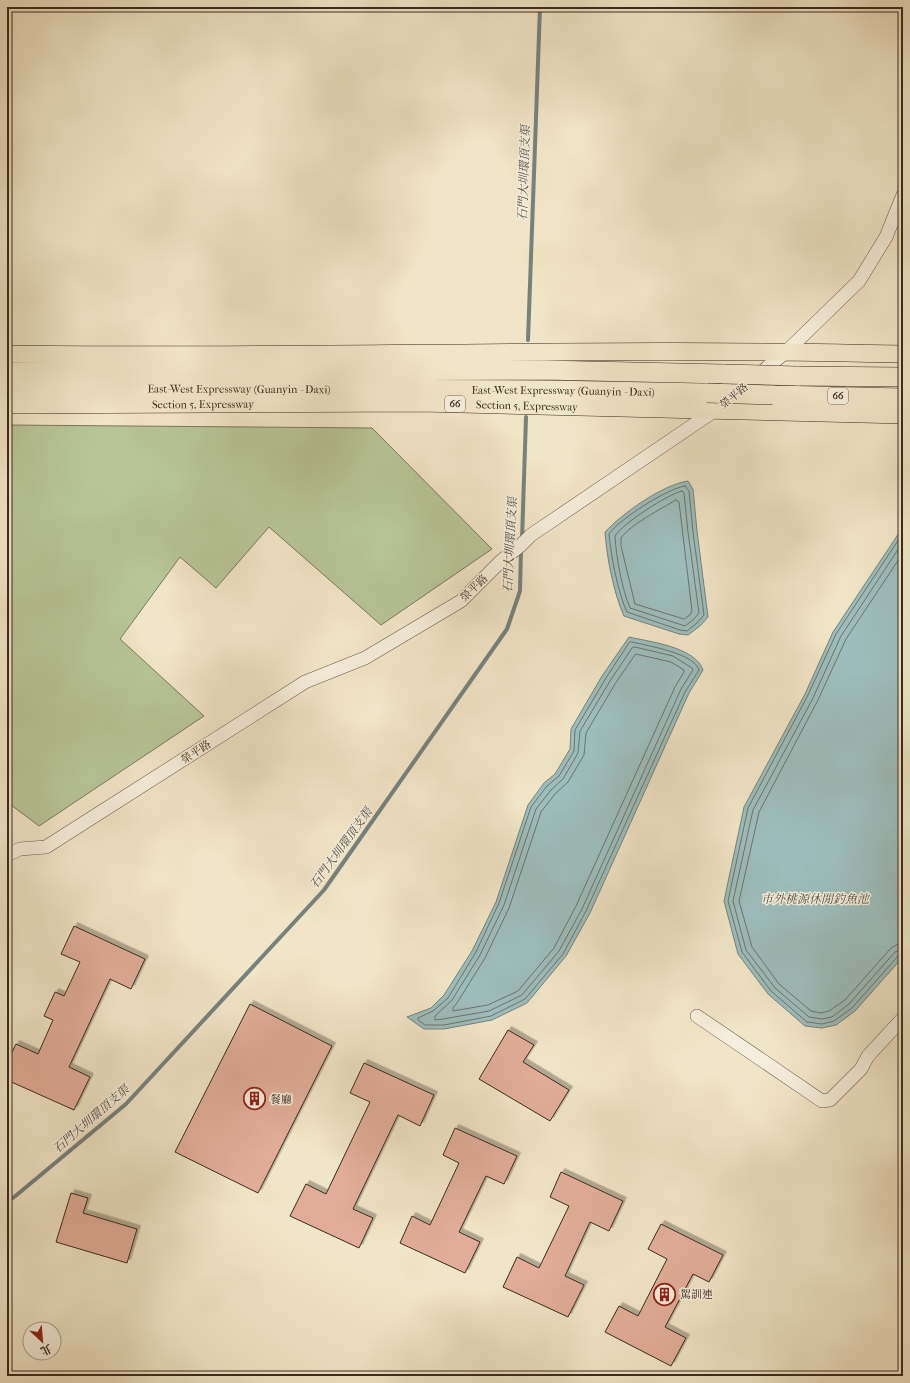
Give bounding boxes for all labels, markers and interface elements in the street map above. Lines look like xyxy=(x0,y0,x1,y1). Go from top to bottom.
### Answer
water label: 石門大圳環頂支渠 xyxy=(515,123,533,221)
street label: 榮平路 xyxy=(717,380,751,412)
street label: East-West Expressway (Guanyin - Daxi) xyxy=(147,382,331,396)
street label: East-West Expressway (Guanyin - Daxi) xyxy=(471,383,655,398)
road number: 66 xyxy=(828,388,848,404)
road number: 66 xyxy=(445,396,465,412)
street label: Section 5, Expressway xyxy=(152,397,255,411)
street label: Section 5, Expressway xyxy=(476,398,579,413)
water label: 石門大圳環頂支渠 xyxy=(500,495,520,593)
street label: 榮平路 xyxy=(458,572,490,604)
street label: 榮平路 xyxy=(179,738,213,766)
water label: 石門大圳環頂支渠 xyxy=(307,803,376,891)
water label: 市外桃源休閒釣魚池 xyxy=(761,892,871,906)
water label: 石門大圳環頂支渠 xyxy=(50,1081,133,1156)
building icon: 餐廳 xyxy=(241,1086,267,1112)
place label: 餐廳 xyxy=(270,1093,292,1106)
building icon: 駕訓連 xyxy=(652,1281,678,1307)
place label: 駕訓連 xyxy=(680,1288,713,1301)
north arrow xyxy=(22,1321,62,1361)
text: 北 xyxy=(38,1341,54,1358)

